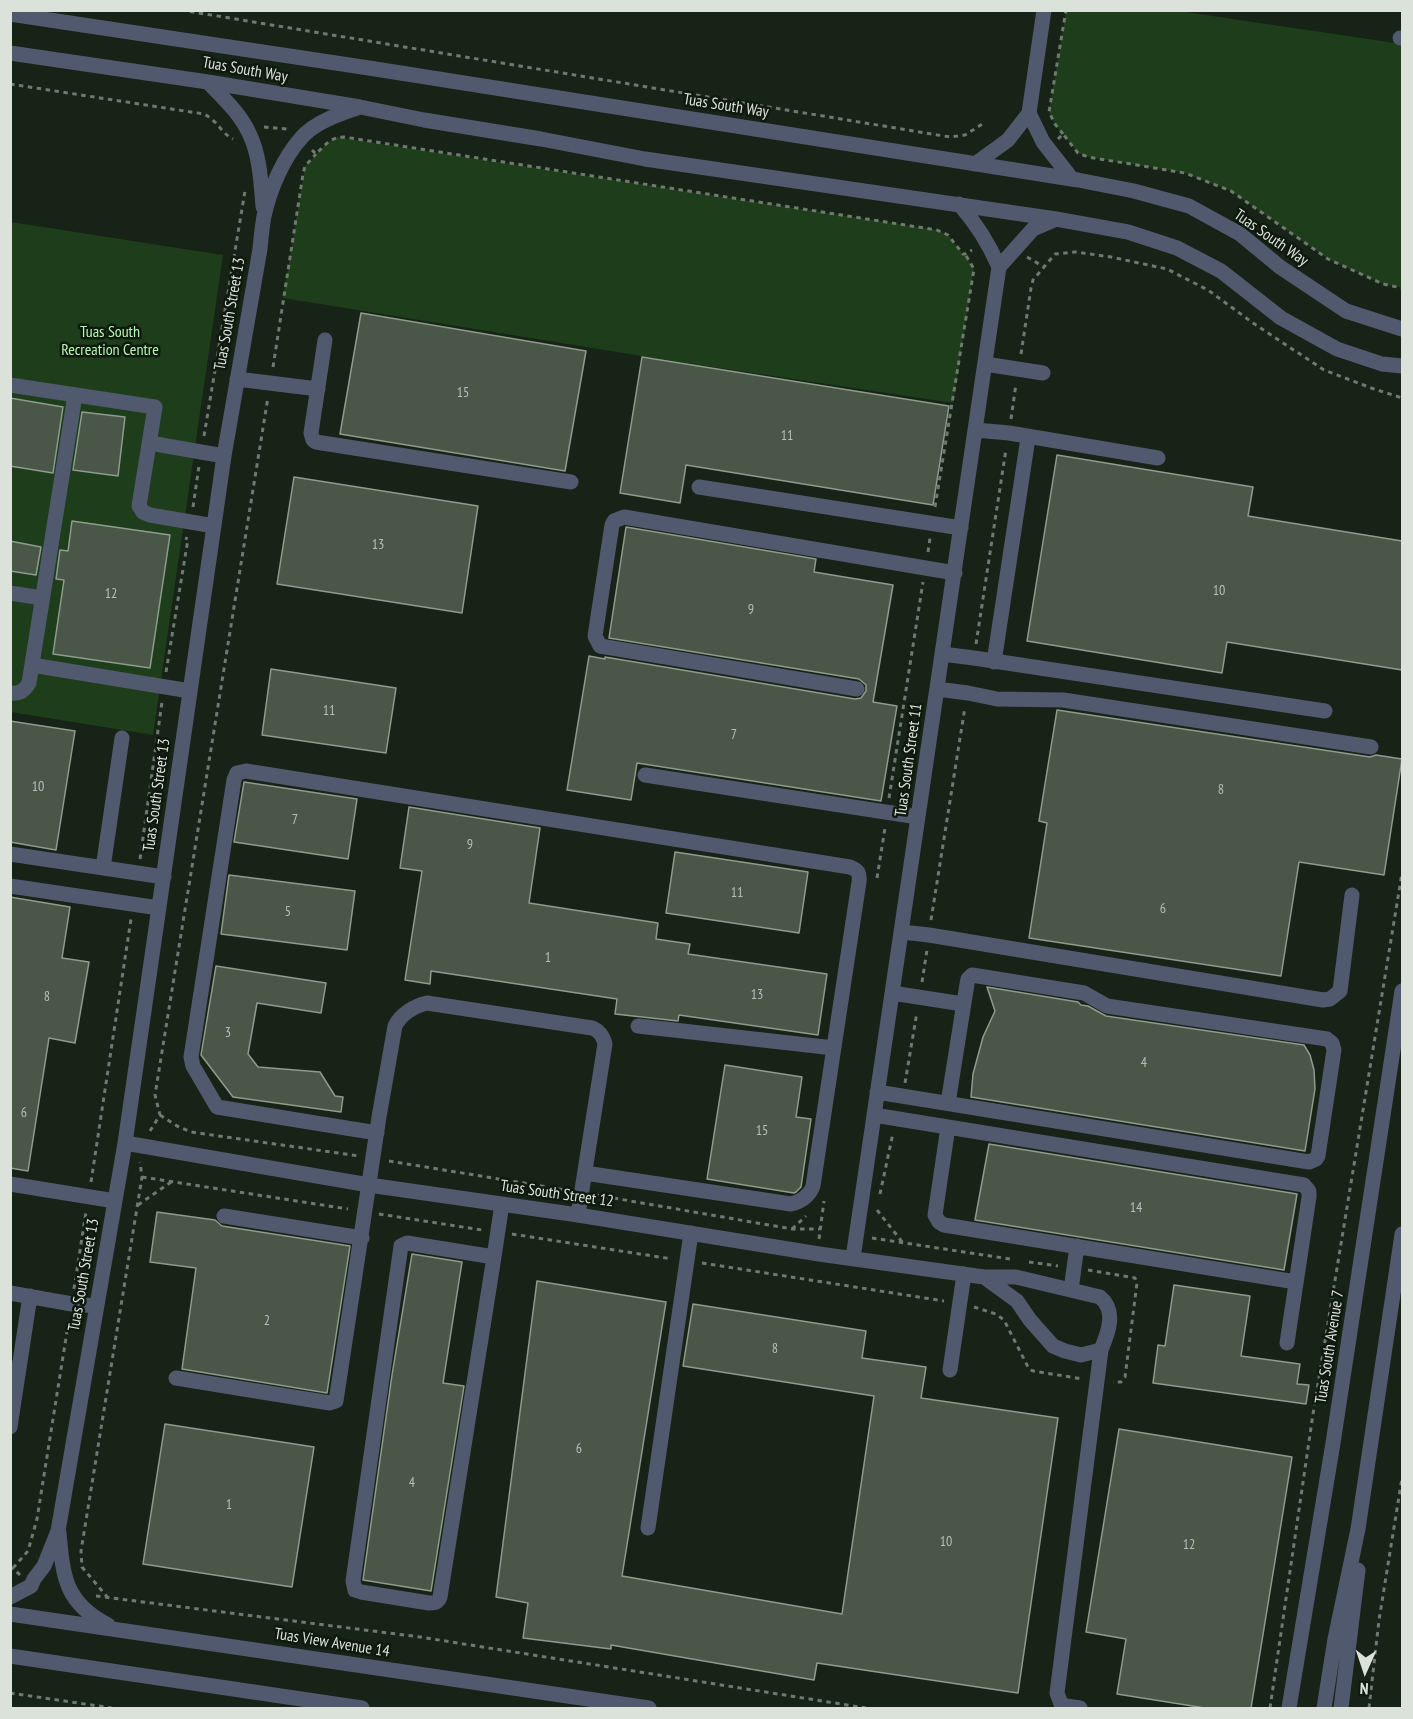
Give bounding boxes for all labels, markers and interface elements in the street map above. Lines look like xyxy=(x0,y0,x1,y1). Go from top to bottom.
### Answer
street label: Tuas South Way xyxy=(201,53,289,87)
street label: Tuas South Way xyxy=(682,90,770,122)
street label: Tuas South Way xyxy=(1230,205,1312,271)
street label: Tuas South Street 13 xyxy=(211,256,249,372)
park label: Tuas South Recreation Centre xyxy=(61,322,159,360)
house number: 15 xyxy=(457,385,469,401)
house number: 11 xyxy=(781,428,793,444)
house number: 13 xyxy=(372,537,384,553)
house number: 10 xyxy=(1213,583,1225,599)
house number: 12 xyxy=(105,586,117,602)
house number: 9 xyxy=(748,602,754,618)
street label: Tuas South Street 11 xyxy=(892,702,926,818)
house number: 11 xyxy=(323,703,335,719)
house number: 7 xyxy=(731,727,737,743)
street label: Tuas South Street 13 xyxy=(140,737,174,853)
house number: 10 xyxy=(32,779,44,795)
house number: 8 xyxy=(1218,782,1224,798)
house number: 7 xyxy=(292,812,298,828)
house number: 9 xyxy=(467,837,473,853)
house number: 11 xyxy=(731,885,743,901)
house number: 6 xyxy=(1160,901,1166,917)
house number: 5 xyxy=(285,904,291,920)
house number: 1 xyxy=(545,950,551,966)
house number: 13 xyxy=(751,987,763,1003)
house number: 8 xyxy=(44,989,50,1005)
house number: 3 xyxy=(225,1025,231,1041)
house number: 4 xyxy=(1141,1055,1147,1071)
house number: 6 xyxy=(21,1105,27,1121)
house number: 15 xyxy=(756,1123,768,1139)
street label: Tuas South Street 12 xyxy=(499,1177,615,1211)
house number: 14 xyxy=(1130,1200,1142,1216)
street label: Tuas South Street 13 xyxy=(65,1217,103,1333)
street label: Tuas South Avenue 7 xyxy=(1312,1289,1348,1405)
house number: 2 xyxy=(264,1313,270,1329)
house number: 8 xyxy=(772,1341,778,1357)
house number: 6 xyxy=(576,1441,582,1457)
house number: 4 xyxy=(409,1475,415,1491)
house number: 1 xyxy=(226,1497,232,1513)
house number: 10 xyxy=(940,1534,952,1550)
house number: 12 xyxy=(1183,1537,1195,1553)
street label: Tuas View Avenue 14 xyxy=(273,1624,391,1662)
north arrow xyxy=(1335,1641,1395,1701)
text: N xyxy=(1359,1679,1369,1699)

